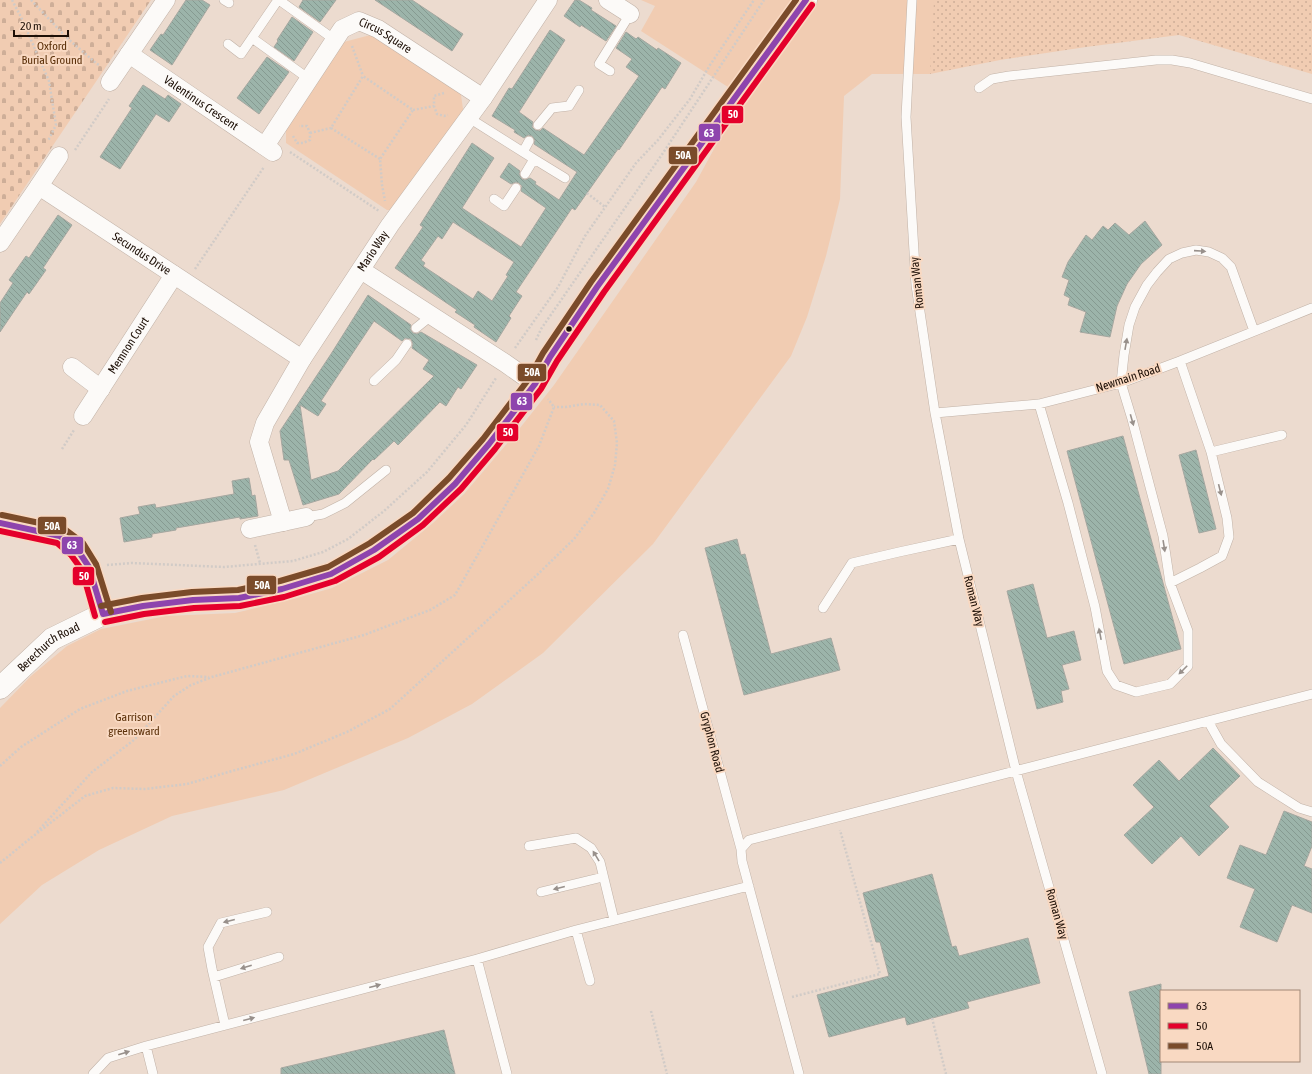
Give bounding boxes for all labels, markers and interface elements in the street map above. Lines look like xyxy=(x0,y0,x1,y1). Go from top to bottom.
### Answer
scale bar xyxy=(14,12,68,38)
street label: Circus Square xyxy=(357,15,414,56)
text: 20 m xyxy=(20,19,42,33)
park label: Oxford Burial Ground xyxy=(21,39,83,67)
street label: Valentinus Crescent xyxy=(161,73,241,134)
line badge: 50 xyxy=(721,105,744,124)
text: 50 xyxy=(728,108,738,120)
line badge: 63 xyxy=(698,123,721,142)
text: 63 xyxy=(704,127,714,139)
line badge: 50A xyxy=(668,146,698,165)
text: 50A xyxy=(675,149,691,161)
street label: Mario Way xyxy=(354,228,391,274)
street label: Secundus Drive xyxy=(110,229,174,278)
one-way arrow xyxy=(1194,247,1206,254)
street label: Roman Way xyxy=(907,256,927,310)
street label: Memnon Court xyxy=(105,314,152,376)
unlabelled marker xyxy=(564,324,574,334)
one-way arrow xyxy=(1123,338,1129,350)
street label: Newmain Road xyxy=(1094,361,1162,395)
line badge: 50A xyxy=(517,363,547,382)
text: 50A xyxy=(524,366,540,378)
line badge: 63 xyxy=(510,392,533,411)
text: 63 xyxy=(517,395,527,407)
one-way arrow xyxy=(1129,414,1135,426)
line badge: 50 xyxy=(496,423,519,442)
text: 50 xyxy=(503,426,513,438)
one-way arrow xyxy=(1217,484,1223,496)
line badge: 50A xyxy=(37,516,67,535)
text: 50A xyxy=(44,520,60,532)
line badge: 63 xyxy=(61,536,84,555)
text: 63 xyxy=(67,539,77,551)
one-way arrow xyxy=(1162,540,1168,552)
line badge: 50 xyxy=(72,566,95,586)
text: 50 xyxy=(79,570,89,582)
street label: Roman Way xyxy=(961,574,987,628)
line badge: 50A xyxy=(246,575,277,595)
text: 50A xyxy=(254,579,270,591)
street label: Berechurch Road xyxy=(15,620,82,675)
one-way arrow xyxy=(1097,627,1103,640)
one-way arrow xyxy=(1178,665,1188,675)
park label: Garrison greensward xyxy=(108,710,160,738)
street label: Gryphon Road xyxy=(697,710,727,774)
one-way arrow xyxy=(592,851,600,861)
one-way arrow xyxy=(552,885,564,891)
street label: Roman Way xyxy=(1043,887,1071,941)
one-way arrow xyxy=(223,918,235,924)
one-way arrow xyxy=(240,964,252,970)
one-way arrow xyxy=(369,982,381,988)
legend xyxy=(1160,990,1300,1062)
text: 63 xyxy=(1196,999,1207,1013)
one-way arrow xyxy=(243,1015,256,1021)
text: 50 xyxy=(1196,1019,1208,1033)
text: 50A xyxy=(1196,1039,1213,1053)
one-way arrow xyxy=(118,1050,130,1056)

